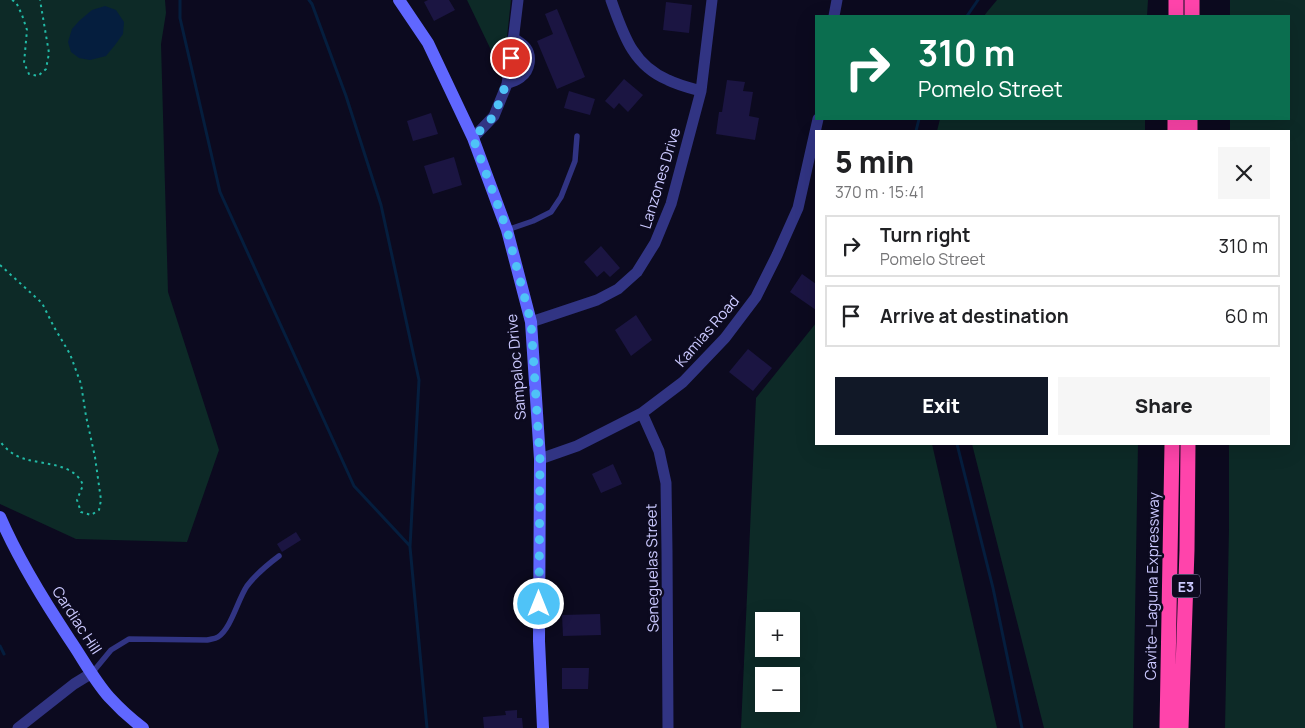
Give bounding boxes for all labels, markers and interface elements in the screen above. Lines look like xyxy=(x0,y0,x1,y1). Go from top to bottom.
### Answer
text: 310 m xyxy=(918,29,1015,77)
icon: right xyxy=(835,35,900,100)
pin xyxy=(490,37,532,79)
icon: arrive xyxy=(497,44,525,72)
text: Pomelo Street xyxy=(918,74,1063,104)
street label: Lanzones Drive xyxy=(635,125,685,231)
text: 5 min xyxy=(835,141,914,182)
button: close xyxy=(1218,147,1270,199)
text: 370 m · 15:41 xyxy=(835,181,924,203)
text: Turn right xyxy=(880,222,970,248)
icon: right xyxy=(837,232,865,260)
text: 310 m xyxy=(1219,233,1268,259)
text: Pomelo Street xyxy=(880,248,985,270)
street label: Kamias Road xyxy=(670,291,744,371)
icon: arrive xyxy=(837,302,865,330)
text: Arrive at destination xyxy=(880,303,1069,329)
text: 60 m xyxy=(1225,303,1268,329)
street label: Sampaloc Drive xyxy=(501,313,531,421)
button: Exit xyxy=(835,377,1048,435)
button: Share xyxy=(1058,377,1270,435)
street label: Cavite–Laguna Expressway xyxy=(1140,492,1164,680)
street label: Seneguelas Street xyxy=(640,503,664,633)
road number: E3 xyxy=(1172,574,1200,598)
position arrow xyxy=(512,577,564,629)
street label: Cardiac Hill xyxy=(47,582,107,658)
map controls xyxy=(755,612,800,712)
button: + xyxy=(755,612,800,657)
button: − xyxy=(755,667,800,712)

